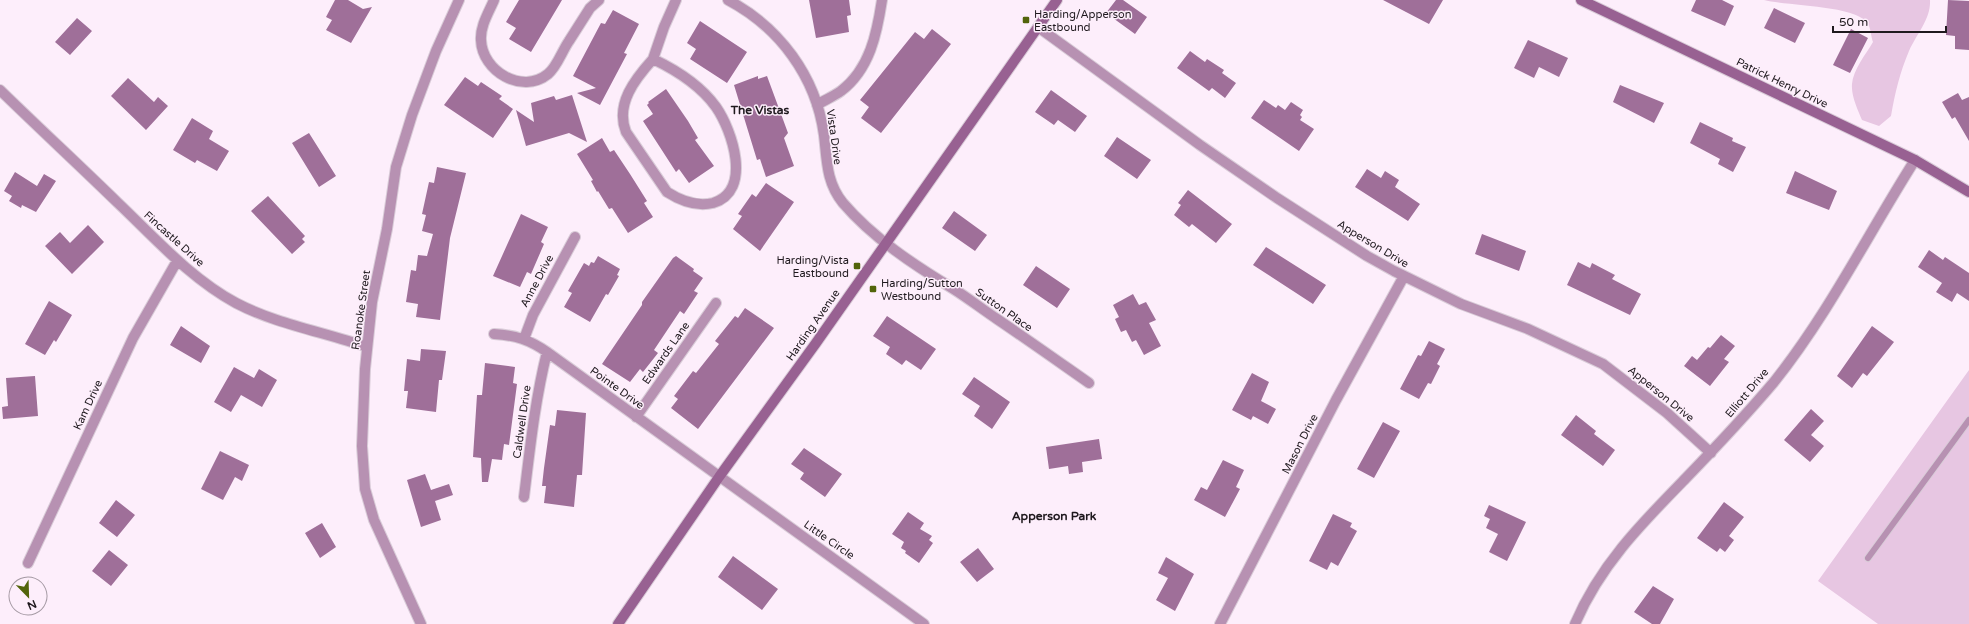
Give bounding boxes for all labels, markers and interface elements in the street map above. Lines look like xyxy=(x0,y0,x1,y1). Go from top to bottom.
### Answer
place label: Harding/Apperson Eastbound xyxy=(1034,8,1132,34)
scale bar xyxy=(1833,8,1946,34)
marker: Harding/Apperson Eastbound xyxy=(1021,15,1031,25)
text: 50 m xyxy=(1839,15,1868,29)
street label: Patrick Henry Drive xyxy=(1734,55,1830,111)
district label: The Vistas xyxy=(730,103,789,117)
street label: Vista Drive xyxy=(824,108,844,166)
street label: Fincastle Drive xyxy=(141,209,207,269)
street label: Apperson Drive xyxy=(1335,218,1411,270)
street label: Anne Drive xyxy=(518,252,556,310)
place label: Harding/Vista Eastbound xyxy=(776,254,849,280)
marker: Harding/Vista Eastbound xyxy=(852,261,862,271)
street label: Roanoke Street xyxy=(349,269,373,351)
place label: Harding/Sutton Westbound xyxy=(881,277,963,303)
marker: Harding/Sutton Westbound xyxy=(868,284,878,294)
street label: Sutton Place xyxy=(973,286,1035,334)
street label: Harding Avenue xyxy=(784,287,842,363)
street label: Edwards Lane xyxy=(640,319,692,387)
street label: Apperson Drive xyxy=(1625,363,1697,425)
street label: Pointe Drive xyxy=(587,364,647,412)
street label: Elliott Drive xyxy=(1723,366,1771,420)
street label: Kam Drive xyxy=(71,378,105,432)
street label: Caldwell Drive xyxy=(510,385,534,459)
street label: Mason Drive xyxy=(1279,412,1321,476)
district label: Apperson Park xyxy=(1012,509,1097,524)
street label: Little Circle xyxy=(801,518,857,562)
north arrow xyxy=(8,576,48,616)
text: N xyxy=(25,597,38,612)

